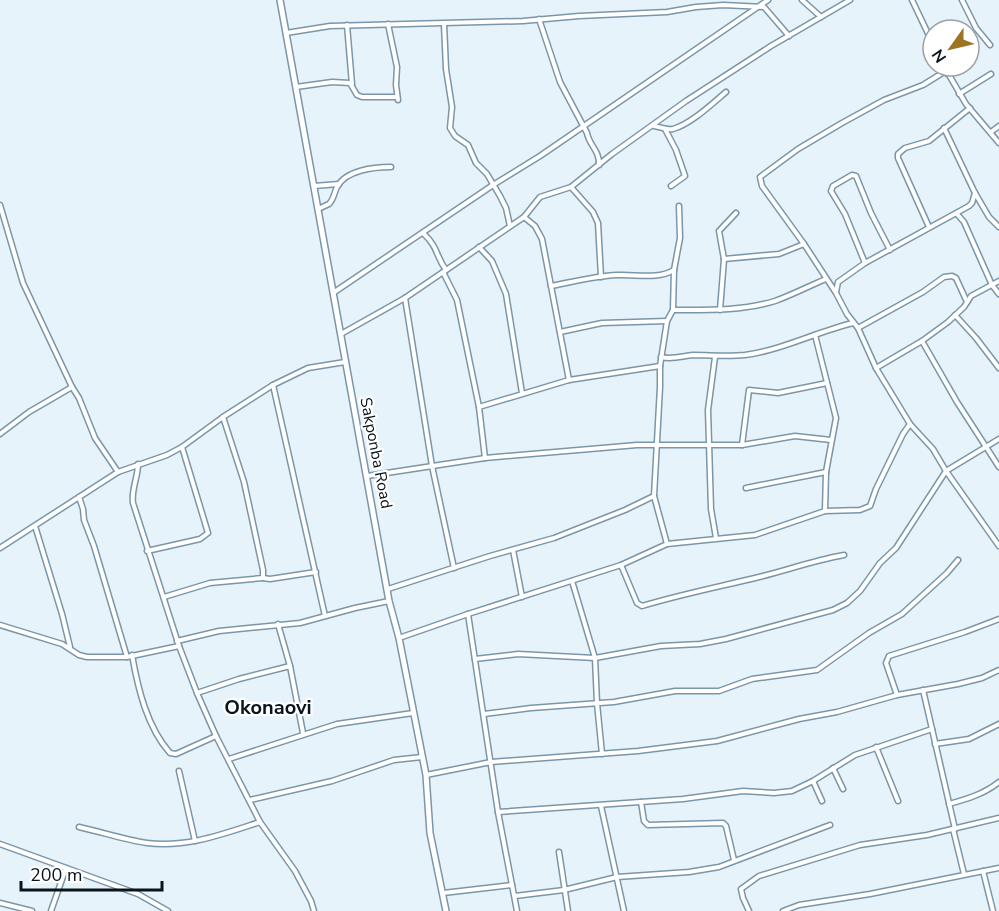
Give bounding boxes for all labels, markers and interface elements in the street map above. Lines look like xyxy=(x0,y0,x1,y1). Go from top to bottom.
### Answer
north arrow xyxy=(921,18,981,78)
text: N xyxy=(927,45,952,67)
street label: Sakponba Road xyxy=(354,396,398,510)
district label: Okonaovi xyxy=(224,694,312,721)
scale bar xyxy=(21,854,162,892)
text: 200 m xyxy=(30,863,82,887)

